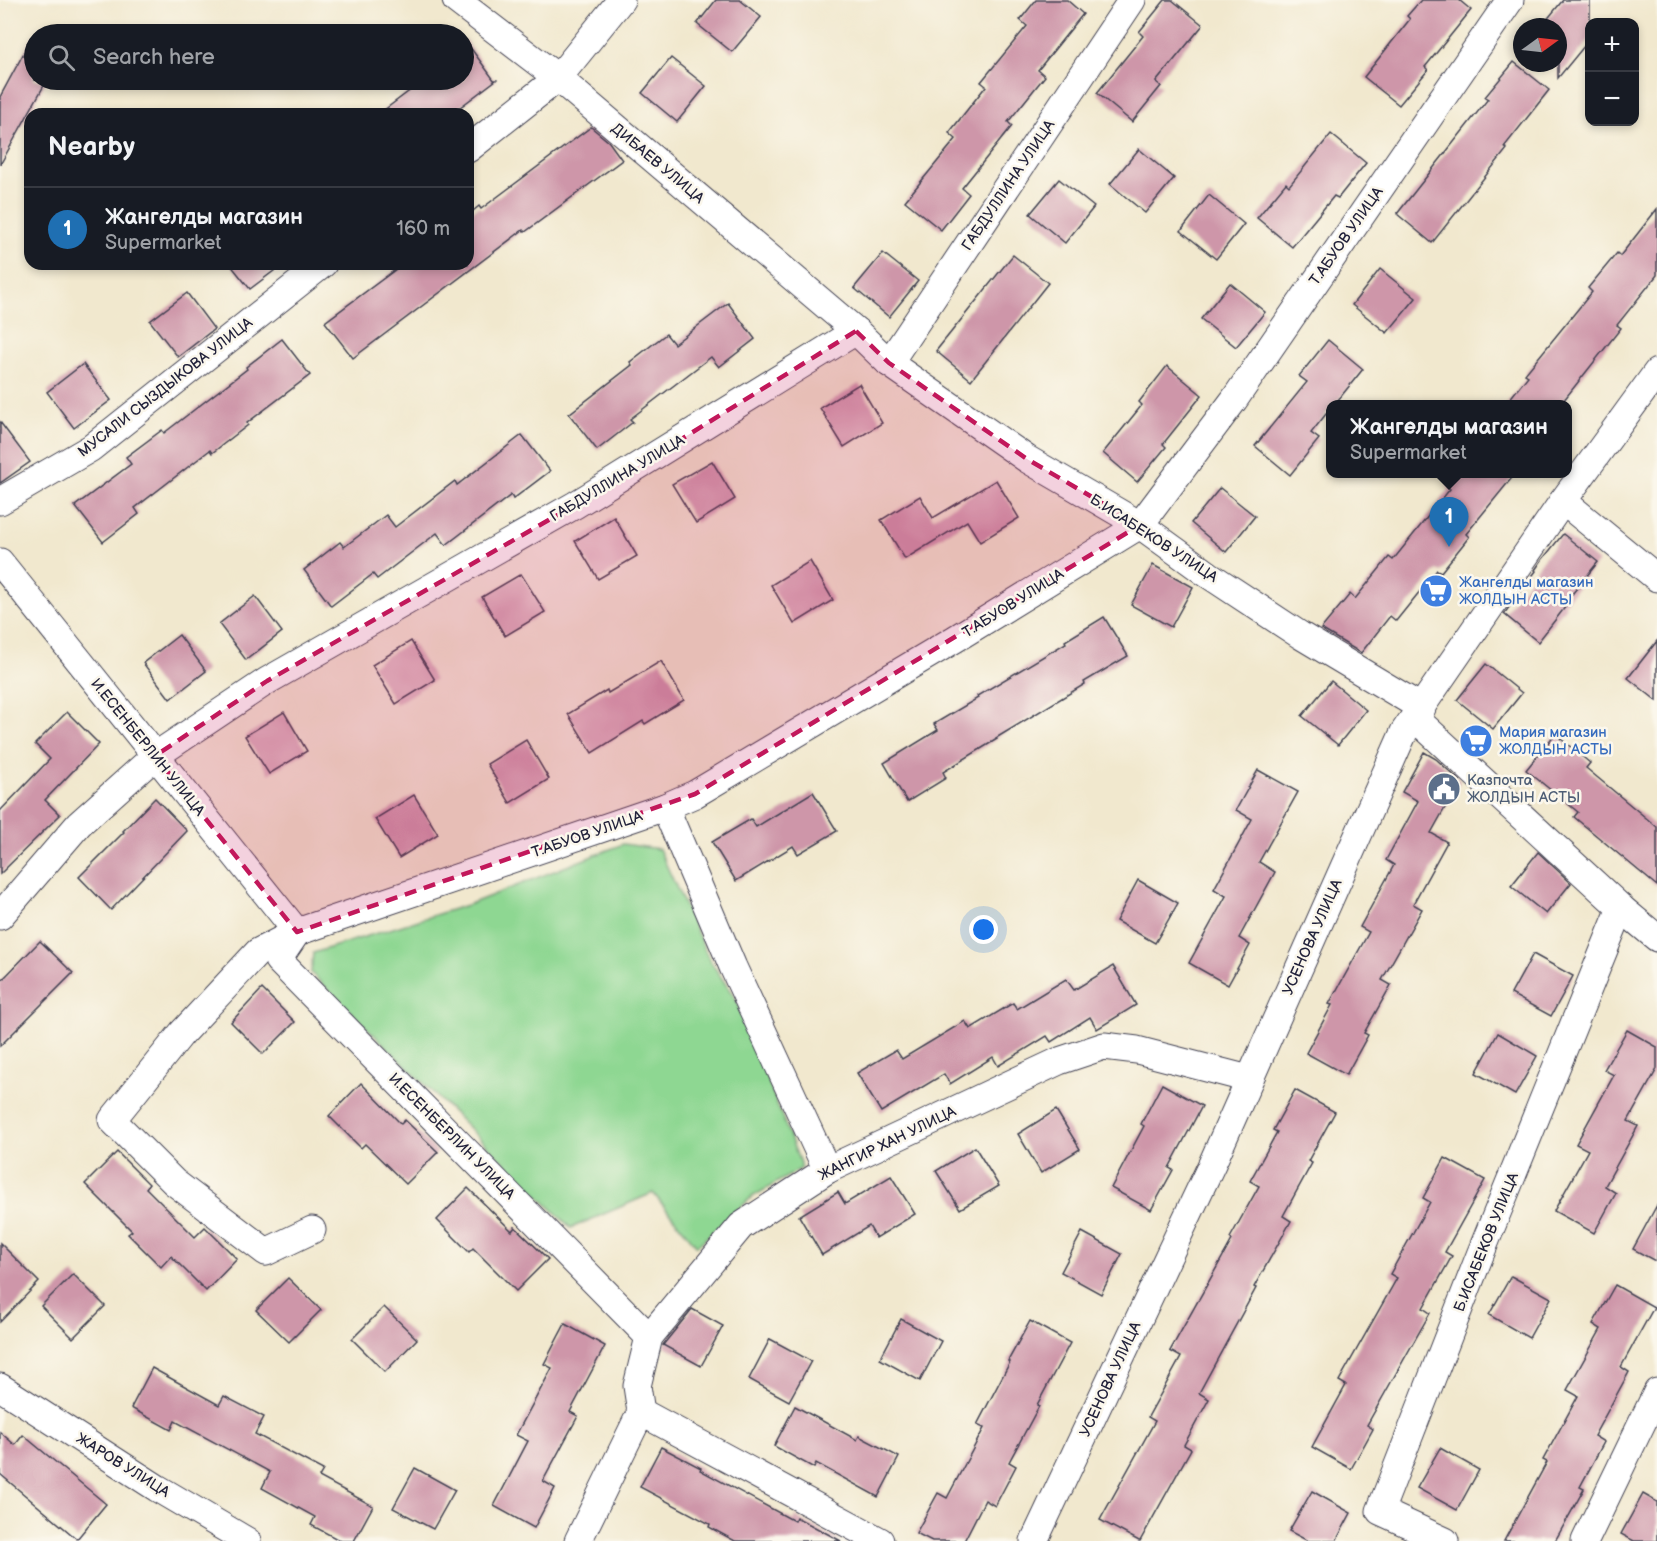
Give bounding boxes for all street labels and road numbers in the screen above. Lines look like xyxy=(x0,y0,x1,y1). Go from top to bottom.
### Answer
street label: ГАБДУЛЛИНА УЛИЦА xyxy=(958,116,1060,254)
street label: ДИБАЕВ УЛИЦА xyxy=(607,119,709,208)
street label: Т.АБУОВ УЛИЦА xyxy=(1305,183,1388,289)
street label: МУСАЛИ СЫЗДЫКОВА УЛИЦА xyxy=(74,313,257,462)
street label: ГАБДУЛЛИНА УЛИЦА xyxy=(547,430,689,526)
street label: Б.ИСАБЕКОВ УЛИЦА xyxy=(1086,490,1222,587)
street label: Т.АБУОВ УЛИЦА xyxy=(959,564,1068,642)
street label: И.ЕСЕНБЕРЛИН УЛИЦА xyxy=(86,675,209,821)
street label: Т.АБУОВ УЛИЦА xyxy=(529,806,646,862)
street label: УСЕНОВА УЛИЦА xyxy=(1278,875,1347,998)
street label: И.ЕСЕНБЕРЛИН УЛИЦА xyxy=(384,1069,520,1204)
street label: ЖАНГИР ХАН УЛИЦА xyxy=(815,1101,960,1185)
street label: Б.ИСАБЕКОВ УЛИЦА xyxy=(1450,1169,1523,1315)
street label: УСЕНОВА УЛИЦА xyxy=(1075,1318,1146,1440)
street label: ЖАРОВ УЛИЦА xyxy=(72,1429,174,1502)

